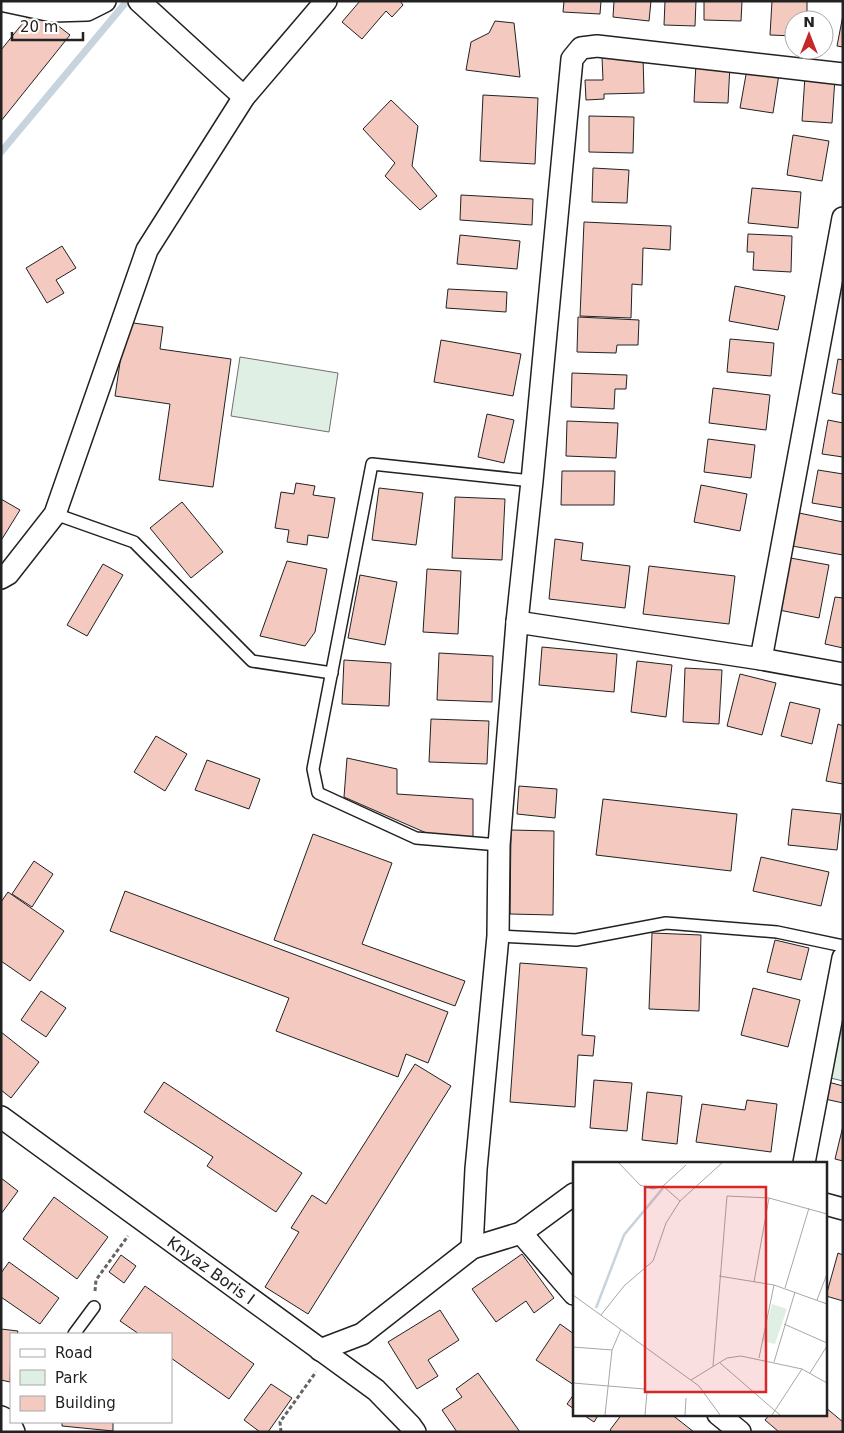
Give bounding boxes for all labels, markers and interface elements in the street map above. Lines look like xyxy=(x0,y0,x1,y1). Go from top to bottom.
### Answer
scale bar xyxy=(12,10,84,42)
north arrow xyxy=(784,10,834,60)
text: N xyxy=(803,14,815,30)
text: 20 m xyxy=(20,18,58,36)
inset map xyxy=(573,1162,826,1416)
street label: Knyaz Boris I xyxy=(164,1232,259,1308)
legend xyxy=(10,1333,172,1423)
text: Road xyxy=(55,1344,93,1362)
text: Park xyxy=(55,1369,88,1387)
text: Building xyxy=(55,1394,116,1412)

